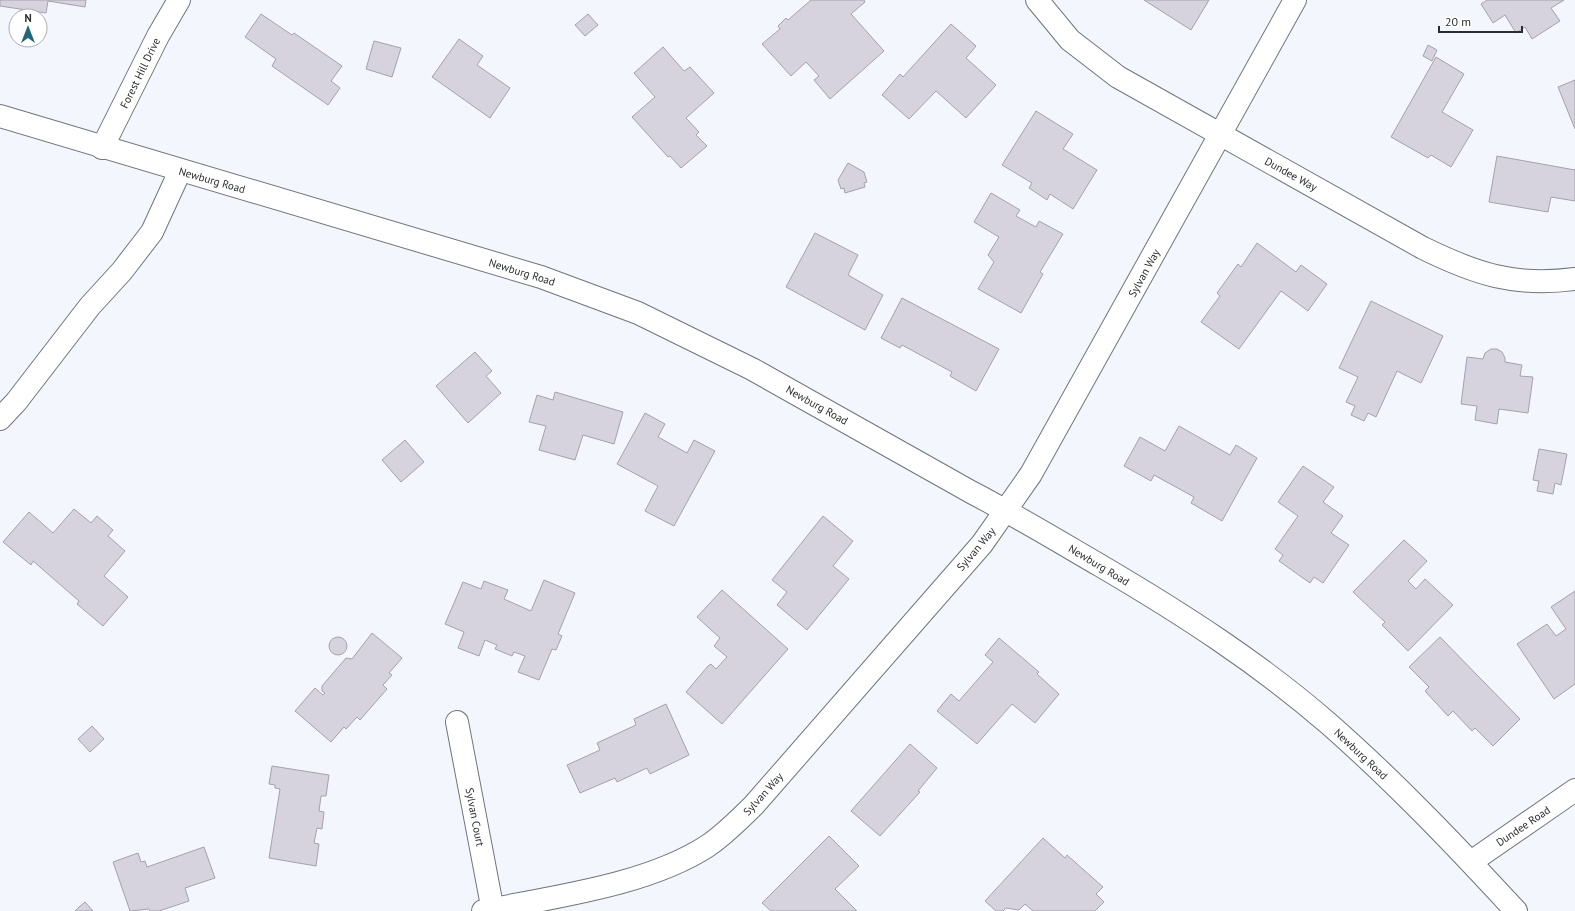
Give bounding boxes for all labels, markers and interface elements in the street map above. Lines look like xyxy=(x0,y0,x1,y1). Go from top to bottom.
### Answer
north arrow xyxy=(8,8,48,48)
scale bar xyxy=(1439,8,1522,34)
text: N xyxy=(24,11,32,25)
text: 20 m xyxy=(1445,14,1471,29)
street label: Forest Hill Drive xyxy=(117,35,163,110)
street label: Dundee Way xyxy=(1262,154,1321,195)
street label: Newburg Road xyxy=(177,164,247,196)
street label: Sylvan Way xyxy=(1125,246,1163,300)
street label: Newburg Road xyxy=(487,255,557,289)
street label: Newburg Road xyxy=(784,382,851,428)
street label: Sylvan Way xyxy=(954,524,999,574)
street label: Newburg Road xyxy=(1066,541,1132,589)
street label: Newburg Road xyxy=(1331,725,1391,783)
street label: Sylvan Way xyxy=(740,769,786,818)
street label: Sylvan Court xyxy=(462,786,488,848)
street label: Dundee Road xyxy=(1493,803,1553,849)

